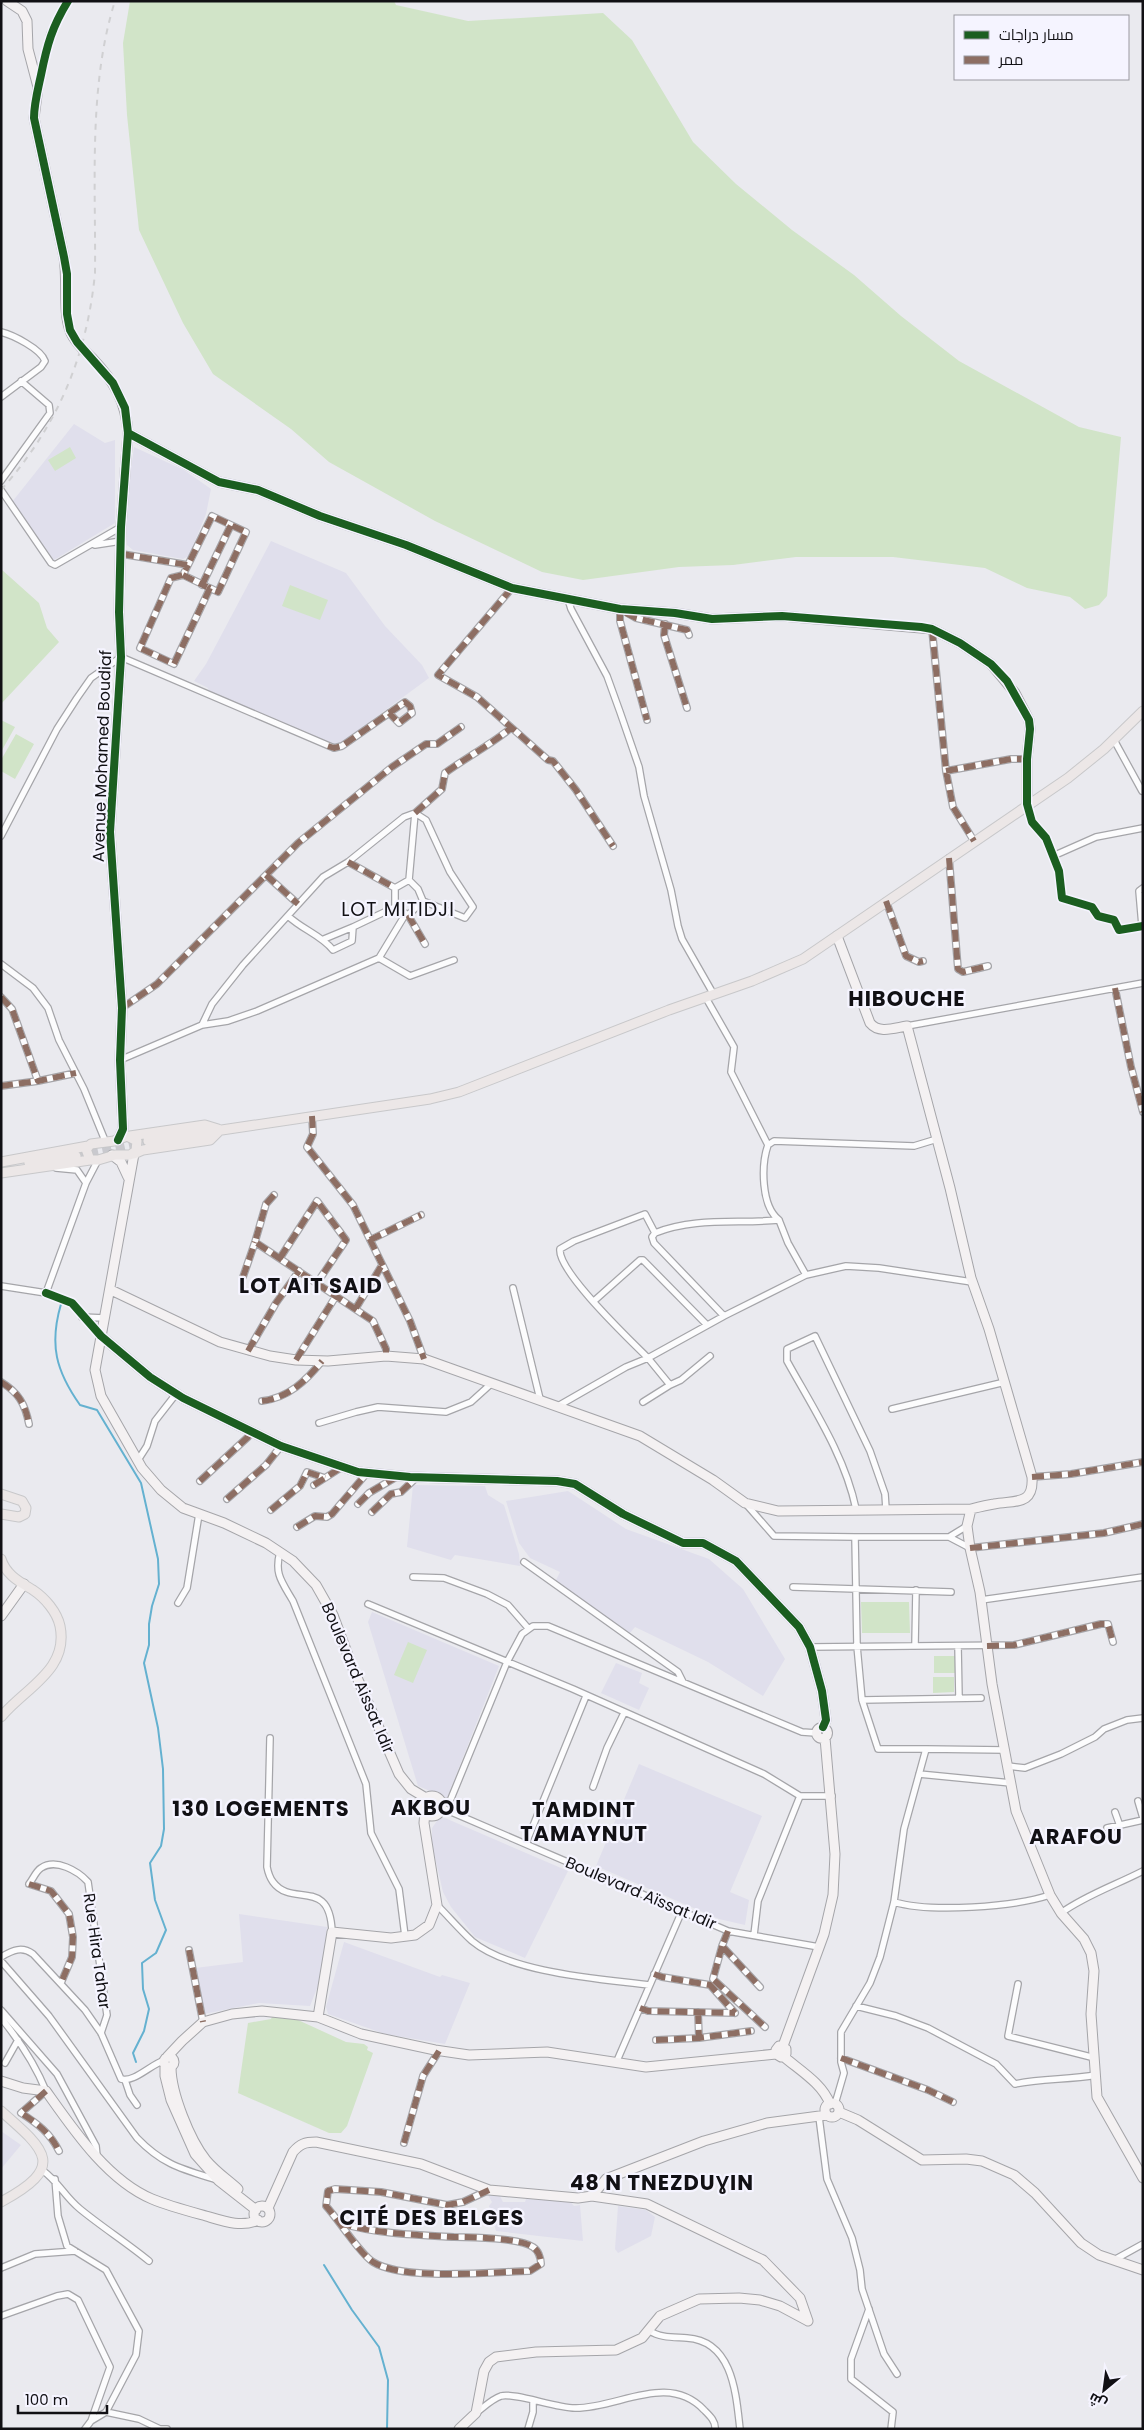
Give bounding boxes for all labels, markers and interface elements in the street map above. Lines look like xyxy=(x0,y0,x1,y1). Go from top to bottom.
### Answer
legend xyxy=(954,15,1129,80)
text: مسار دراجات xyxy=(999,24,1074,45)
text: ممر xyxy=(998,49,1023,70)
street label: Avenue Mohamed Boudiaf xyxy=(87,650,117,862)
district label: LOT MITIDJI xyxy=(341,896,455,923)
district label: HIBOUCHE xyxy=(848,984,966,1013)
district label: LOT AIT SAID xyxy=(239,1271,383,1300)
street label: Boulevard Aissat Idir xyxy=(316,1599,400,1757)
district label: AKBOU xyxy=(391,1793,471,1822)
district label: 130 LOGEMENTS xyxy=(172,1794,350,1823)
district label: TAMDINT TAMAYNUT xyxy=(520,1795,648,1848)
district label: ARAFOU xyxy=(1029,1822,1123,1851)
street label: Boulevard Aïssat Idir xyxy=(562,1851,720,1935)
street label: Rue Hira Tahar xyxy=(77,1892,117,2010)
district label: 48 N TNEZDUƔIN xyxy=(570,2168,754,2197)
district label: CITÉ DES BELGES xyxy=(340,2203,524,2232)
north arrow xyxy=(1079,2365,1129,2415)
scale bar xyxy=(18,2382,106,2414)
text: ش xyxy=(1085,2388,1110,2414)
text: 100 m xyxy=(25,2389,68,2410)

